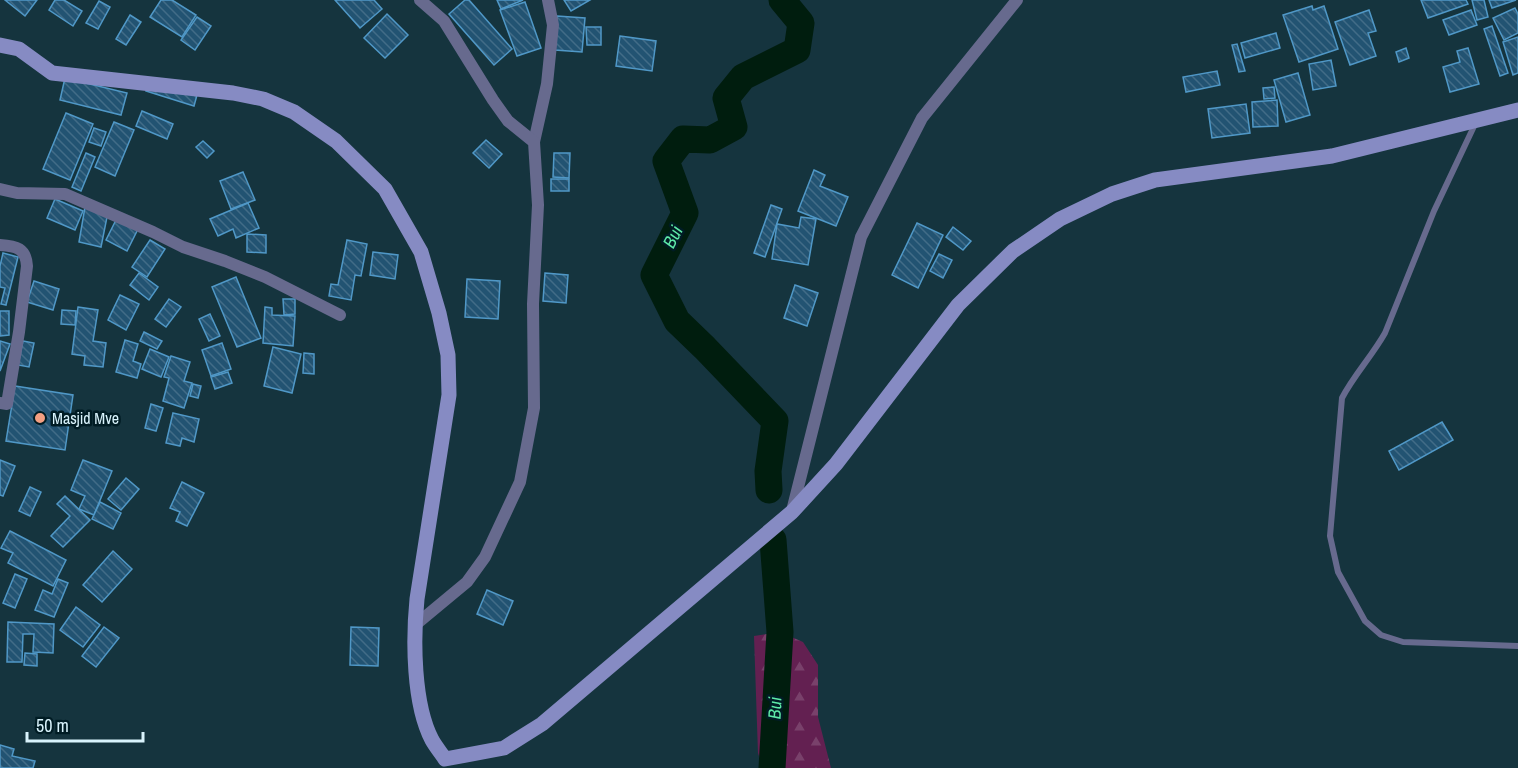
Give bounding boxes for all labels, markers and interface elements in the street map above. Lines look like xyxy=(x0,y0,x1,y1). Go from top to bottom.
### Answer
water label: Bui xyxy=(656,221,689,252)
place label: Masjid Mve xyxy=(52,407,119,429)
marker: Masjid Mve xyxy=(33,411,47,425)
water label: Bui xyxy=(761,696,788,720)
scale bar xyxy=(27,705,142,743)
text: 50 m xyxy=(36,713,69,738)

